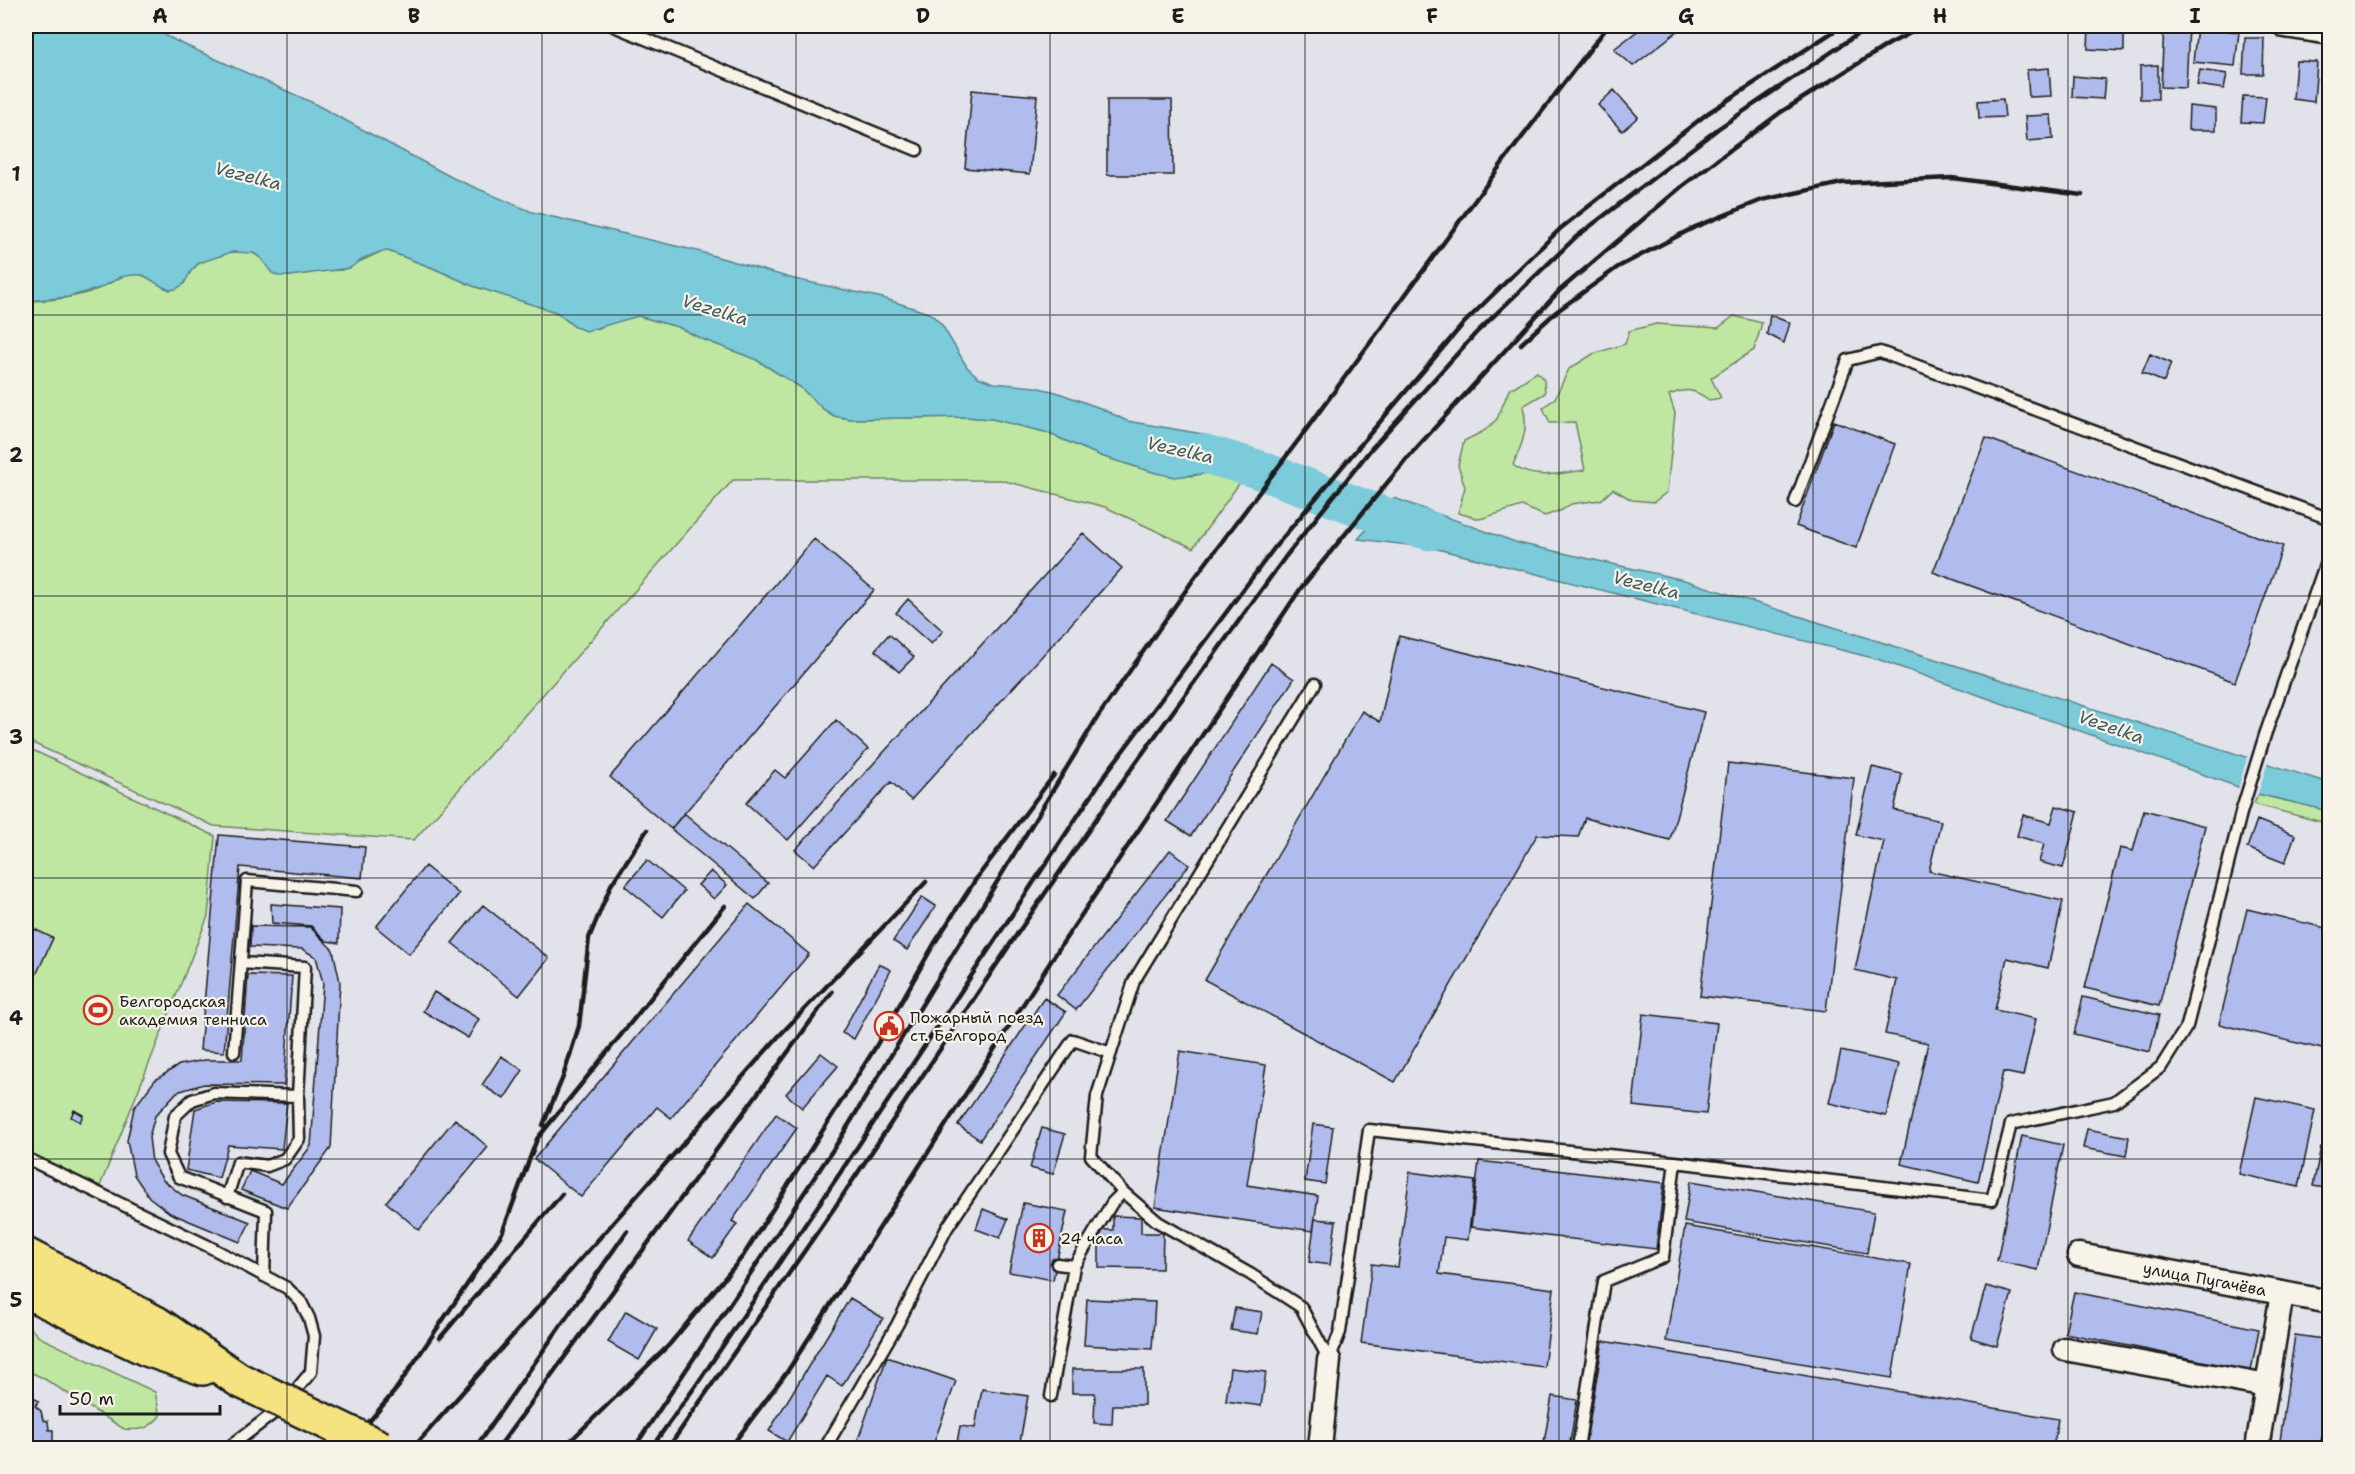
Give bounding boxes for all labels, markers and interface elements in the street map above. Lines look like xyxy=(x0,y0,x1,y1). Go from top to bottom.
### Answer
text: A xyxy=(152,3,168,29)
text: B xyxy=(408,3,420,29)
text: C xyxy=(663,3,675,29)
text: D xyxy=(916,3,930,29)
text: E xyxy=(1171,3,1185,29)
text: F xyxy=(1426,3,1438,29)
text: G xyxy=(1678,3,1694,29)
text: H xyxy=(1933,3,1947,29)
text: I xyxy=(2189,3,2201,29)
water label: Vezelka xyxy=(212,156,284,196)
text: 1 xyxy=(11,161,21,187)
water label: Vezelka xyxy=(679,289,751,331)
water label: Vezelka xyxy=(1144,431,1216,469)
text: 2 xyxy=(9,442,23,468)
water label: Vezelka xyxy=(1610,565,1682,605)
water label: Vezelka xyxy=(2075,705,2147,749)
text: 3 xyxy=(9,724,23,750)
place label: Белгородская академия тенниса xyxy=(119,991,267,1030)
sports icon: Белгородская академия тенниса xyxy=(82,994,114,1026)
text: 4 xyxy=(9,1005,23,1031)
place label: Пожарный поезд ст. Белгород xyxy=(910,1007,1043,1046)
public building icon: Пожарный поезд ст. Белгород xyxy=(873,1010,905,1042)
building icon: 24 часа xyxy=(1023,1222,1055,1254)
place label: 24 часа xyxy=(1060,1228,1123,1249)
street label: улица Пугачёва xyxy=(2141,1257,2268,1300)
text: 5 xyxy=(10,1287,22,1313)
scale bar xyxy=(60,1378,220,1416)
text: 50 m xyxy=(69,1387,114,1411)

